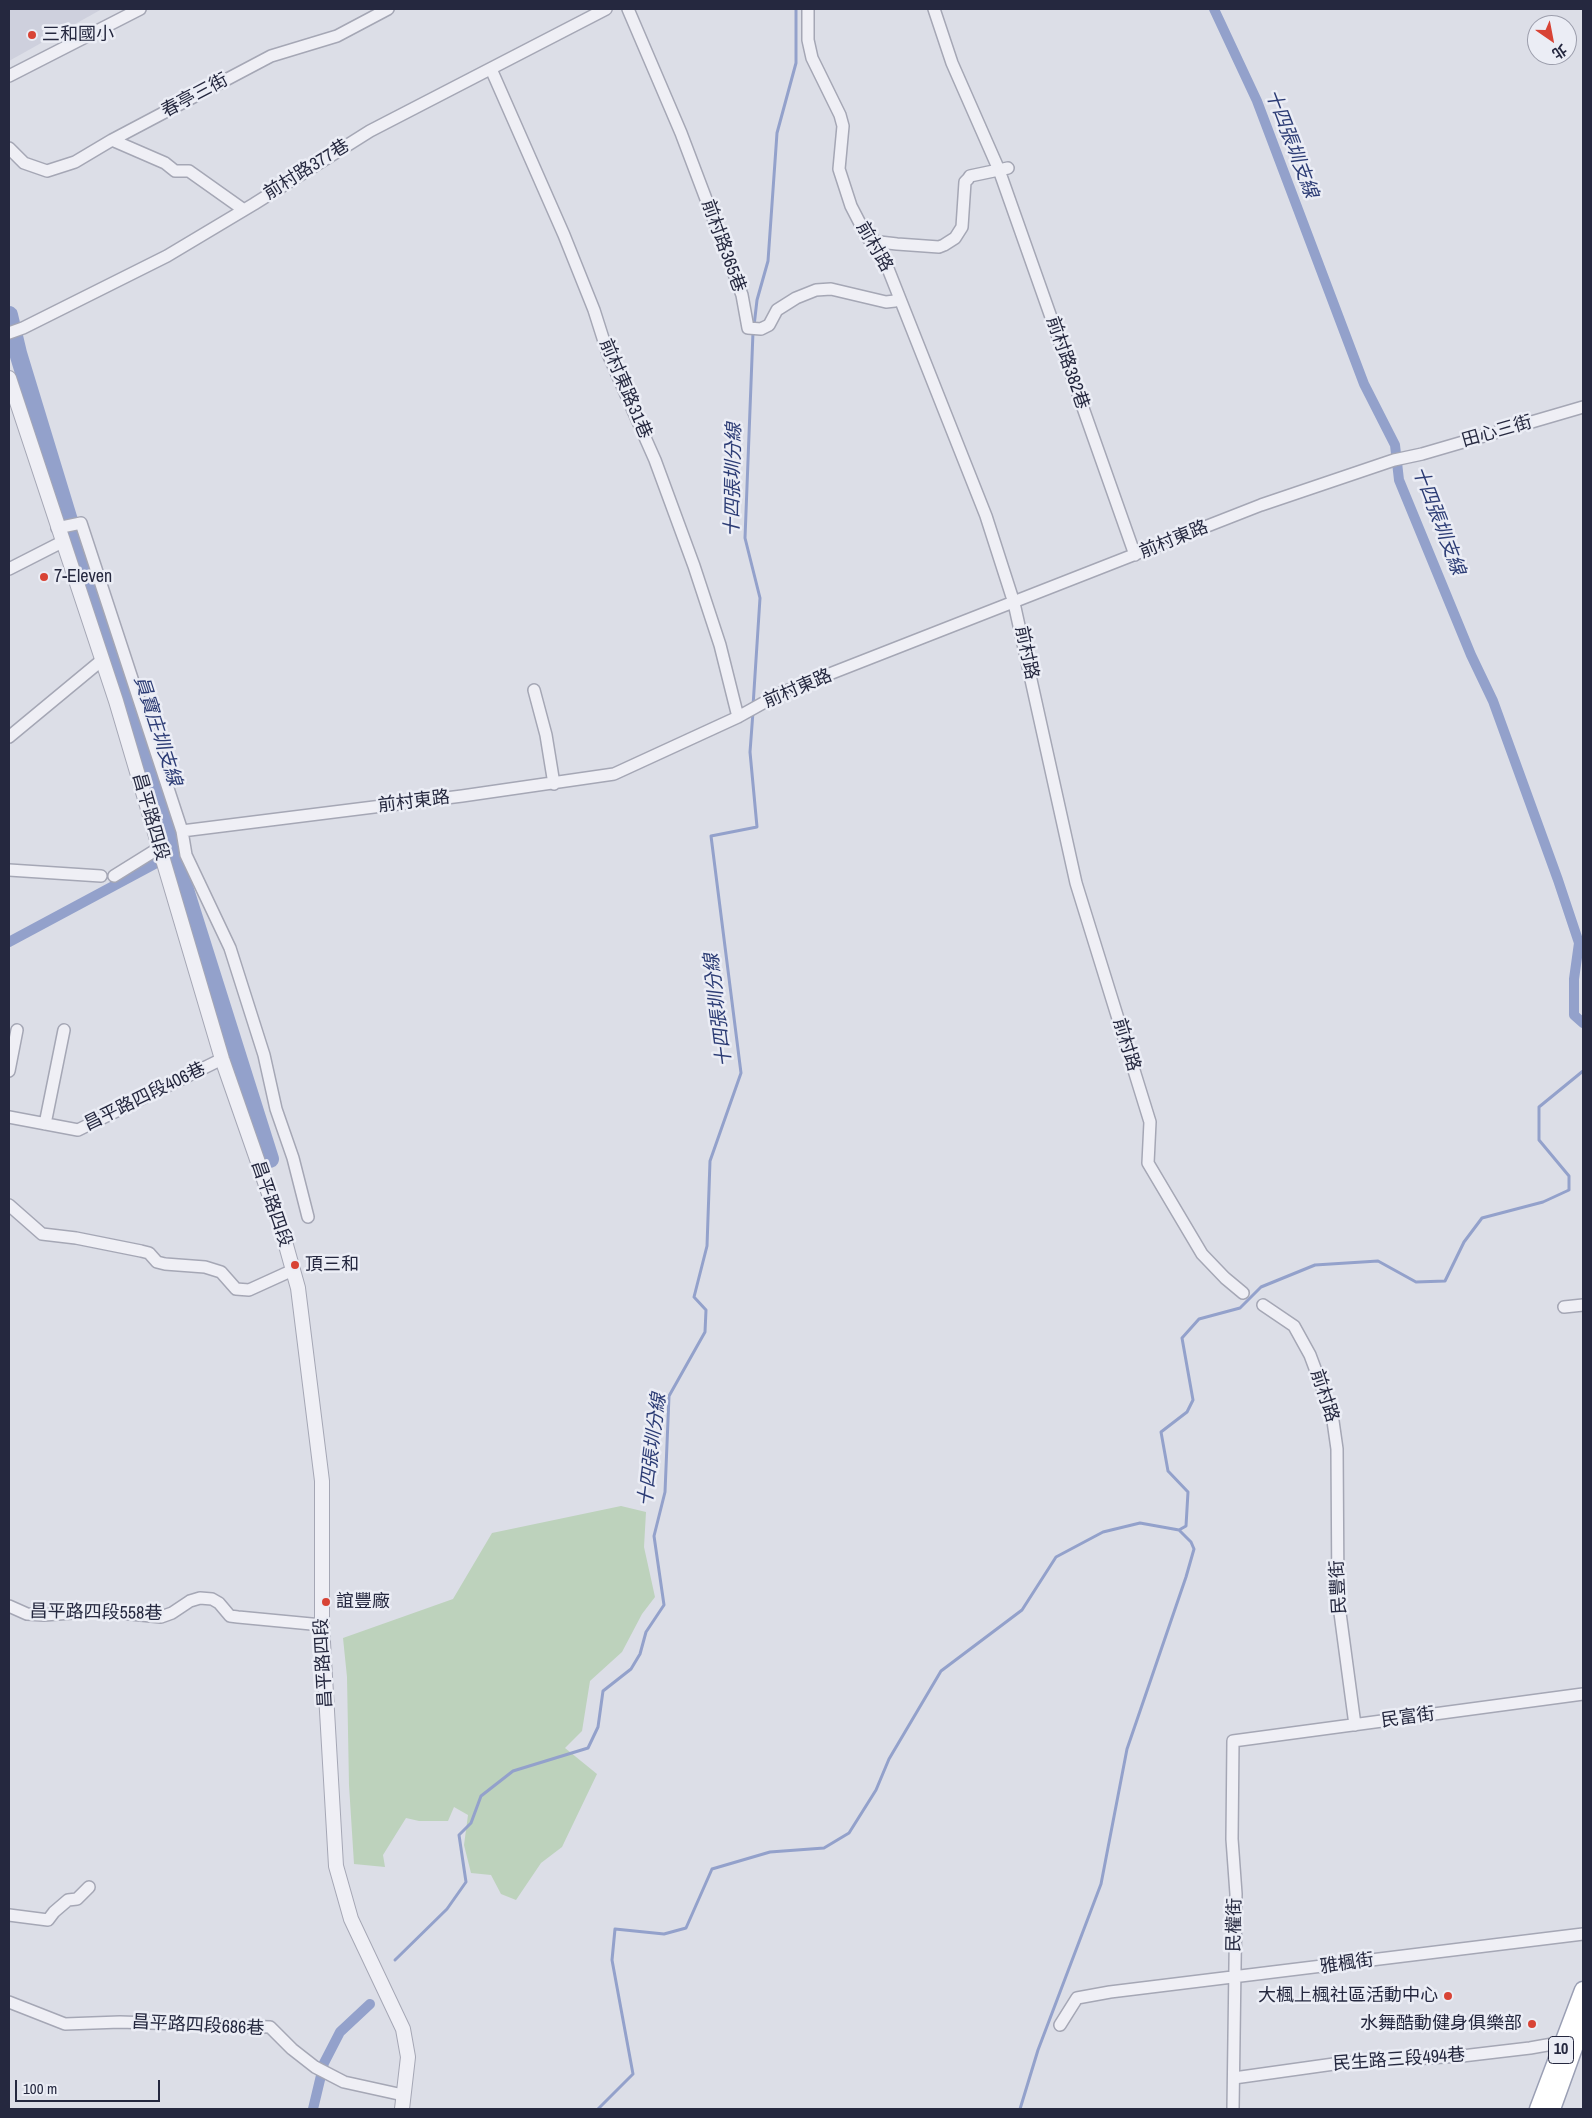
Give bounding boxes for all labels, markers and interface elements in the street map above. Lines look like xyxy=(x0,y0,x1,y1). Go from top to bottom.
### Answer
north arrow xyxy=(1527,15,1577,65)
place label: 三和國小 xyxy=(42,24,114,46)
marker: 三和國小 xyxy=(26,29,38,41)
text: 北 xyxy=(1549,40,1570,63)
street label: 春亭三街 xyxy=(158,70,232,122)
water label: 十四張圳支線 xyxy=(1260,87,1322,201)
street label: 前村路377巷 xyxy=(260,135,354,205)
street label: 前村路365巷 xyxy=(696,197,750,295)
street label: 前村路 xyxy=(851,218,897,276)
street label: 前村路382巷 xyxy=(1041,314,1093,412)
street label: 前村東路31巷 xyxy=(594,336,656,442)
street label: 田心三街 xyxy=(1459,412,1535,452)
water label: 十四張圳分線 xyxy=(722,423,746,537)
water label: 十四張圳支線 xyxy=(1407,464,1469,578)
street label: 前村東路 xyxy=(1137,517,1211,563)
place label: 7-Eleven xyxy=(54,566,112,588)
marker: 7-Eleven xyxy=(38,571,50,583)
street label: 前村路 xyxy=(1010,624,1042,682)
street label: 前村東路 xyxy=(761,665,835,713)
water label: 員寶庄圳支線 xyxy=(129,673,185,789)
street label: 昌平路四段 xyxy=(127,771,173,863)
street label: 前村東路 xyxy=(377,787,451,817)
water label: 十四張圳分線 xyxy=(701,952,737,1068)
street label: 前村路 xyxy=(1108,1016,1144,1074)
street label: 昌平路四段406巷 xyxy=(81,1058,209,1136)
street label: 昌平路四段 xyxy=(246,1158,296,1250)
place label: 頂三和 xyxy=(305,1254,359,1276)
marker: 頂三和 xyxy=(289,1259,301,1271)
street label: 前村路 xyxy=(1305,1367,1343,1425)
water label: 十四張圳分線 xyxy=(635,1392,671,1508)
street label: 民豐街 xyxy=(1327,1559,1351,1615)
place label: 誼豐廠 xyxy=(336,1591,390,1613)
marker: 誼豐廠 xyxy=(320,1596,332,1608)
street label: 昌平路四段558巷 xyxy=(30,1601,162,1625)
street label: 昌平路四段 xyxy=(311,1617,337,1709)
street label: 民富街 xyxy=(1380,1704,1436,1732)
street label: 民權街 xyxy=(1224,1898,1246,1952)
street label: 雅楓街 xyxy=(1319,1950,1375,1978)
place label: 大楓上楓社區活動中心 xyxy=(1258,1985,1438,2007)
marker: 大楓上楓社區活動中心 xyxy=(1442,1990,1454,2002)
street label: 昌平路四段686巷 xyxy=(131,2012,265,2040)
place label: 水舞酷動健身俱樂部 xyxy=(1360,2013,1522,2035)
marker: 水舞酷動健身俱樂部 xyxy=(1526,2018,1538,2030)
road number: 10 xyxy=(1548,2036,1574,2064)
street label: 民生路三段494巷 xyxy=(1332,2045,1466,2075)
scale bar xyxy=(18,2070,162,2102)
text: 100 m xyxy=(23,2078,57,2099)

